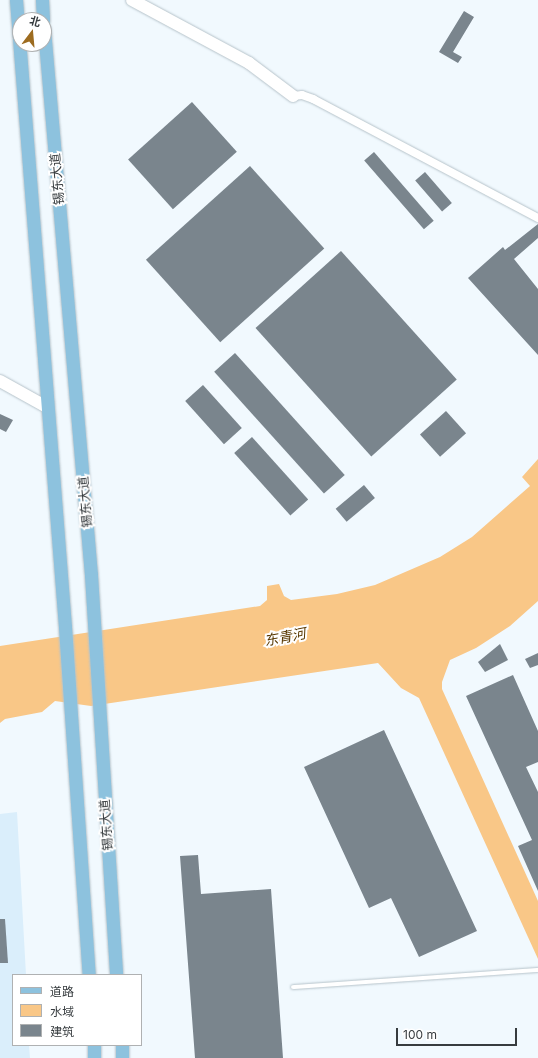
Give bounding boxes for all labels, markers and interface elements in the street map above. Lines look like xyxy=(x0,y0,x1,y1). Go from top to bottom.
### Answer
north arrow xyxy=(12,12,52,52)
text: 北 xyxy=(28,13,42,30)
street label: 锡东大道 xyxy=(47,152,67,206)
street label: 锡东大道 xyxy=(75,475,95,529)
water label: 东青河 xyxy=(263,625,307,649)
street label: 锡东大道 xyxy=(96,799,116,851)
legend xyxy=(12,974,142,1046)
text: 道路 xyxy=(50,984,74,999)
text: 水域 xyxy=(50,1004,74,1019)
scale bar xyxy=(398,1020,519,1046)
text: 建筑 xyxy=(50,1024,74,1039)
text: 100 m xyxy=(403,1027,437,1042)

